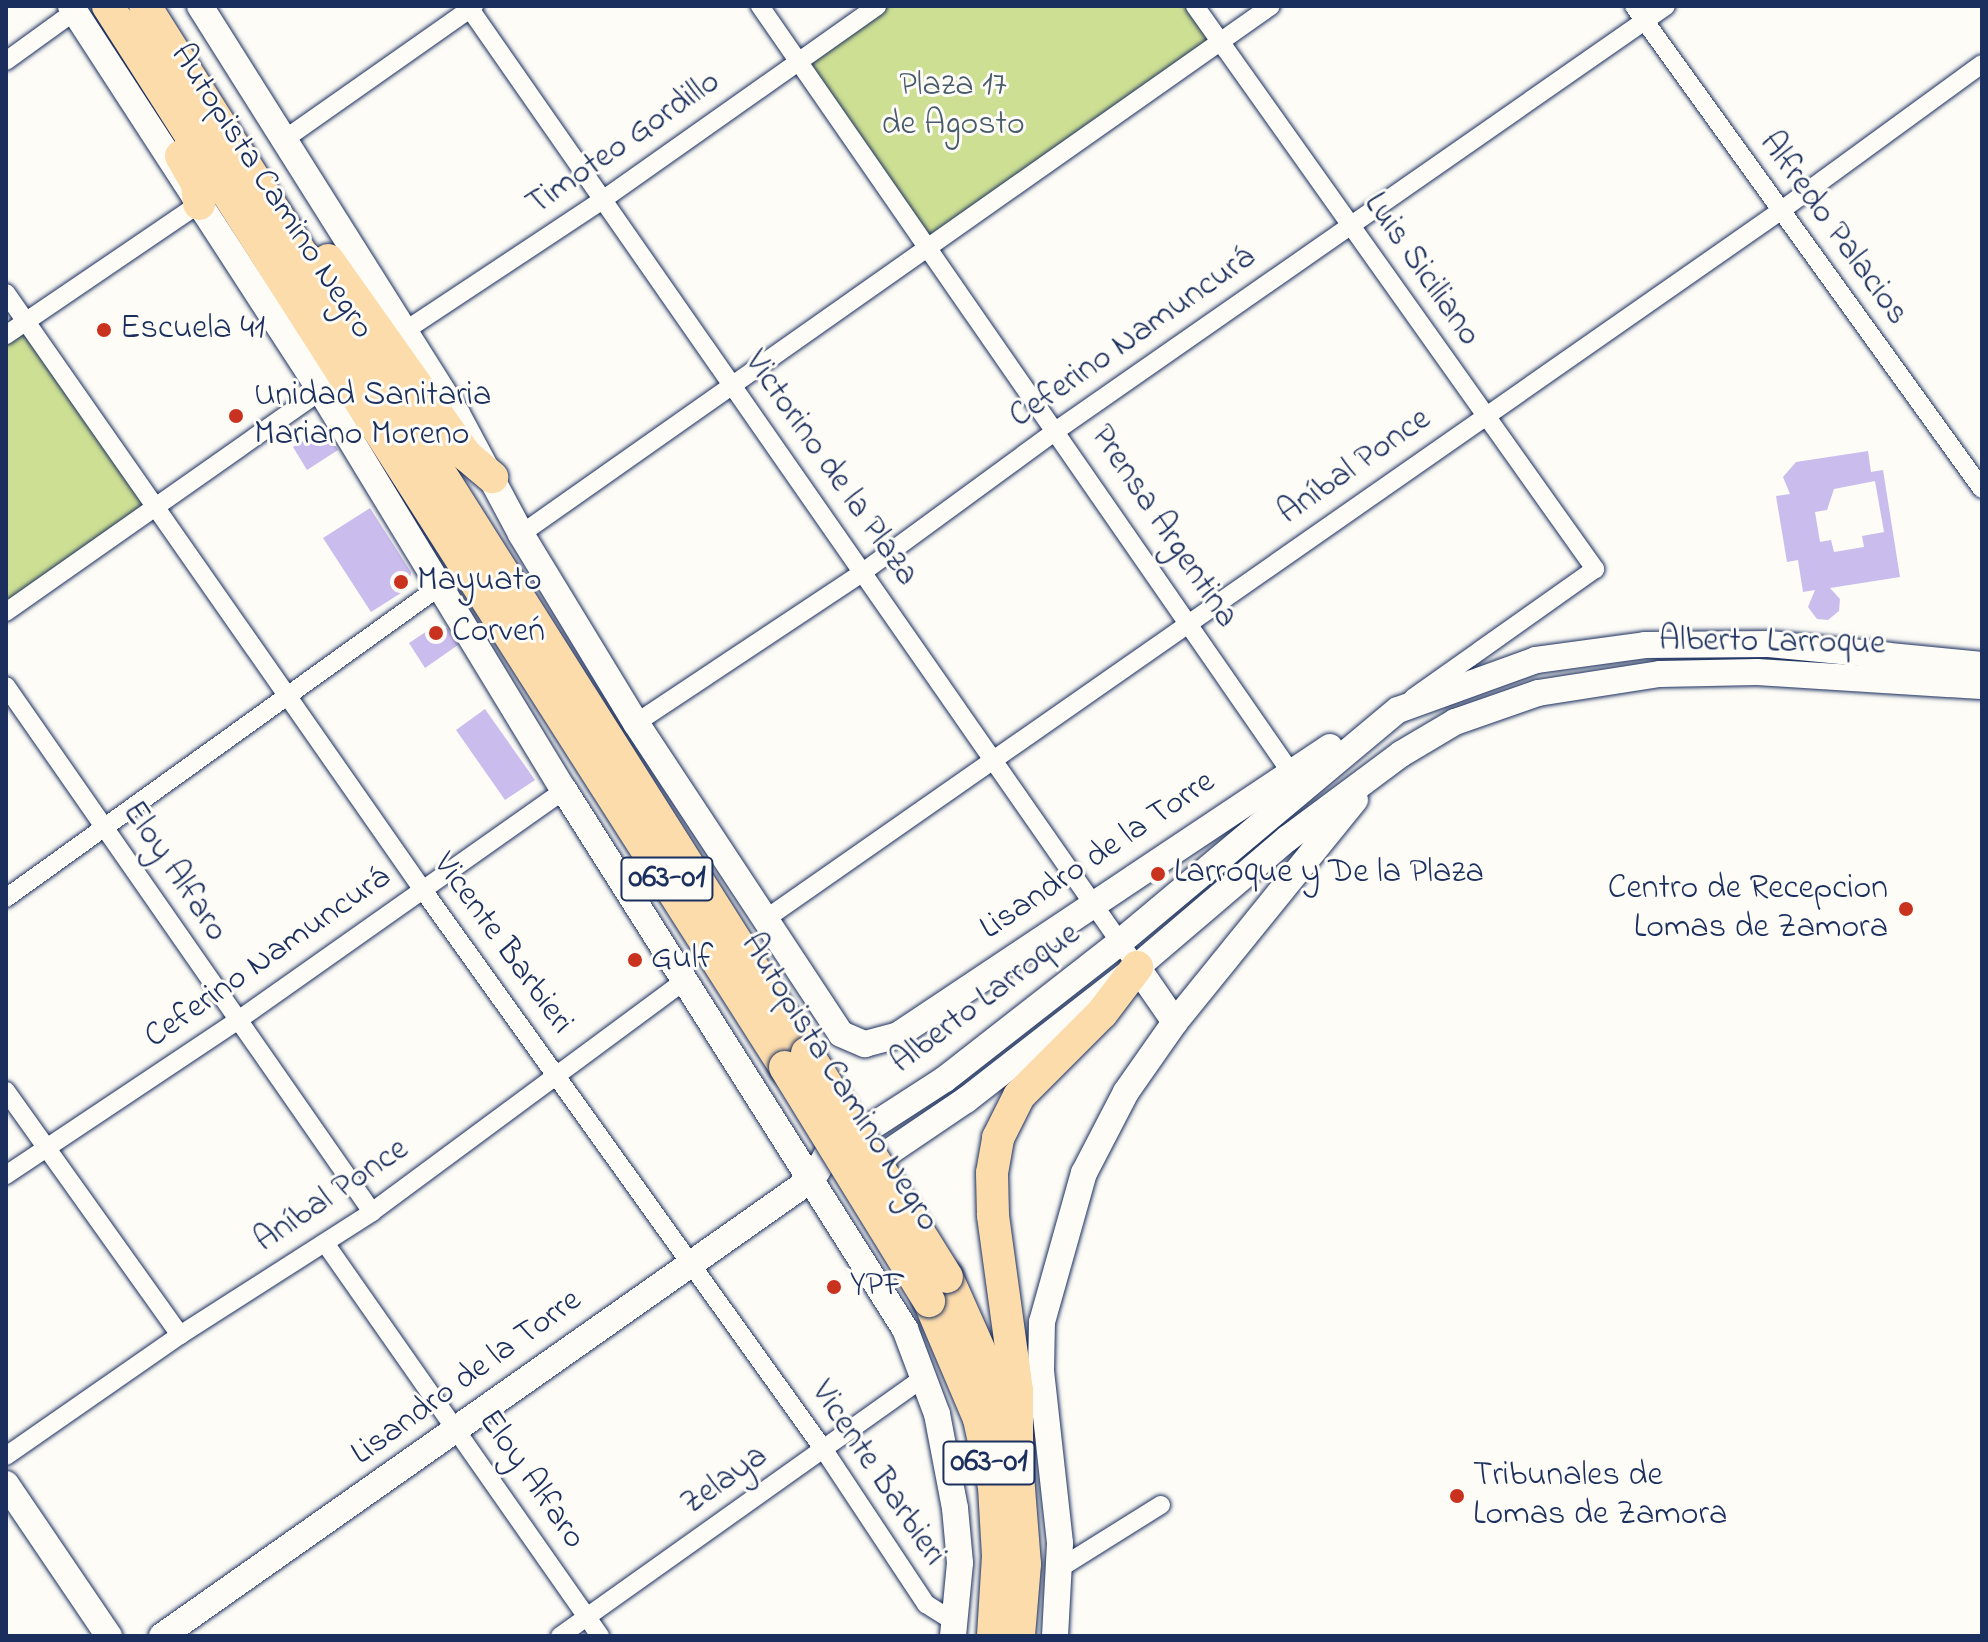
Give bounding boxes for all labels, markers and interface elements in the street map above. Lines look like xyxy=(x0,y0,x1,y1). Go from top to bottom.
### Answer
street label: Autopista Camino Negro xyxy=(160,37,382,347)
street label: Timoteo Gordillo xyxy=(520,62,728,226)
park label: Plaza 17 de Agosto xyxy=(881,66,1025,146)
street label: Alfredo Palacios xyxy=(1749,124,1917,334)
street label: Luis Siciliano xyxy=(1353,186,1489,354)
street label: Ceferino Namuncurá xyxy=(1002,238,1264,438)
place label: Escuela 41 xyxy=(120,310,265,350)
marker: Escuela 41 xyxy=(95,321,113,339)
street label: Victorino de la Plaza xyxy=(734,344,926,594)
place label: Unidad Sanitaria Mariano Moreno xyxy=(254,376,491,456)
street label: Aníbal Ponce xyxy=(1271,400,1439,534)
marker: Unidad Sanitaria Mariano Moreno xyxy=(225,405,247,427)
street label: Prensa Argentina xyxy=(1080,418,1246,636)
place label: Mayuato xyxy=(417,562,542,602)
marker: Mayuato xyxy=(392,573,410,591)
place label: Corveń xyxy=(452,613,545,653)
street label: Alberto Larroque xyxy=(1658,621,1886,665)
marker: Corveń xyxy=(427,624,445,642)
street label: Lisandro de la Torre xyxy=(973,762,1223,950)
street label: Eloy Alfaro xyxy=(112,794,236,950)
street label: Vicente Barbieri xyxy=(423,846,581,1042)
road number: 063-01 xyxy=(619,851,715,907)
place label: Larroque y De la Plaza xyxy=(1174,854,1484,894)
street label: Ceferino Namuncurá xyxy=(137,858,399,1058)
marker: Larroque y De la Plaza xyxy=(1149,865,1167,883)
place label: Centro de Recepcion Lomas de Zamora xyxy=(1608,869,1888,948)
marker: Centro de Recepcion Lomas de Zamora xyxy=(1895,898,1917,920)
street label: Alberto Larroque xyxy=(883,915,1089,1083)
street label: Autopista Camino Negro xyxy=(731,926,947,1240)
place label: Gulf xyxy=(651,940,713,980)
marker: Gulf xyxy=(626,951,644,969)
street label: Aníbal Ponce xyxy=(247,1130,417,1262)
place label: YPF xyxy=(850,1267,905,1307)
marker: YPF xyxy=(825,1278,843,1296)
street label: Lisandro de la Torre xyxy=(344,1281,590,1475)
street label: Vicente Barbieri xyxy=(800,1374,954,1574)
street label: Eloy Alfaro xyxy=(468,1403,594,1557)
road number: 063-01 xyxy=(941,1435,1037,1491)
street label: Zelaya xyxy=(674,1437,776,1525)
place label: Tribunales de Lomas de Zamora xyxy=(1473,1456,1727,1536)
marker: Tribunales de Lomas de Zamora xyxy=(1448,1487,1466,1505)

